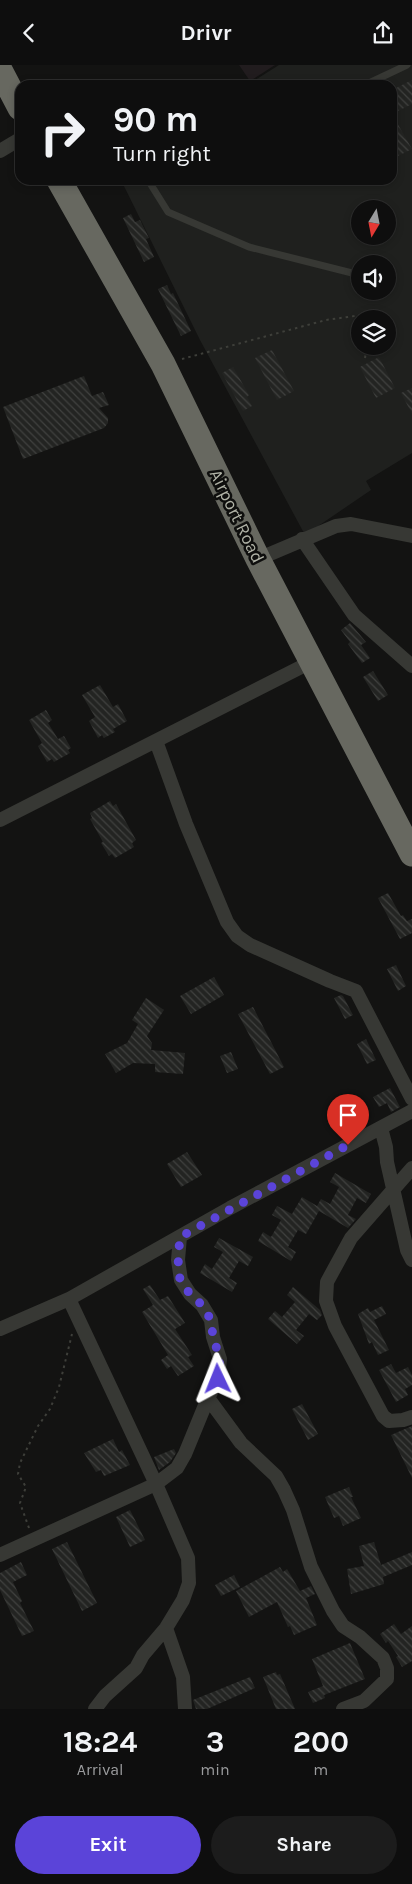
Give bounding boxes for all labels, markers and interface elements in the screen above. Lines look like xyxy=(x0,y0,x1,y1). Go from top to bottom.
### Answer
icon: back xyxy=(15,19,43,47)
icon: share xyxy=(369,19,397,47)
text: Drivr xyxy=(180,20,232,46)
text: 90 m xyxy=(113,99,199,140)
icon: right xyxy=(30,100,95,165)
text: Turn right xyxy=(113,141,211,167)
north arrow xyxy=(351,200,396,245)
map controls xyxy=(351,200,396,355)
button: sound xyxy=(351,255,396,300)
button: layers xyxy=(351,310,396,355)
street label: Airport Road xyxy=(205,466,269,566)
pin xyxy=(327,1094,369,1145)
icon: arrive xyxy=(334,1101,362,1129)
position arrow xyxy=(191,1352,243,1404)
text: 18:24 xyxy=(63,1724,137,1760)
text: 3 xyxy=(206,1724,224,1760)
text: 200 xyxy=(293,1724,349,1760)
text: Arrival xyxy=(77,1760,124,1779)
text: min xyxy=(200,1760,230,1779)
text: m xyxy=(313,1760,328,1779)
button: Exit xyxy=(15,1816,201,1874)
button: Share xyxy=(211,1816,397,1874)

